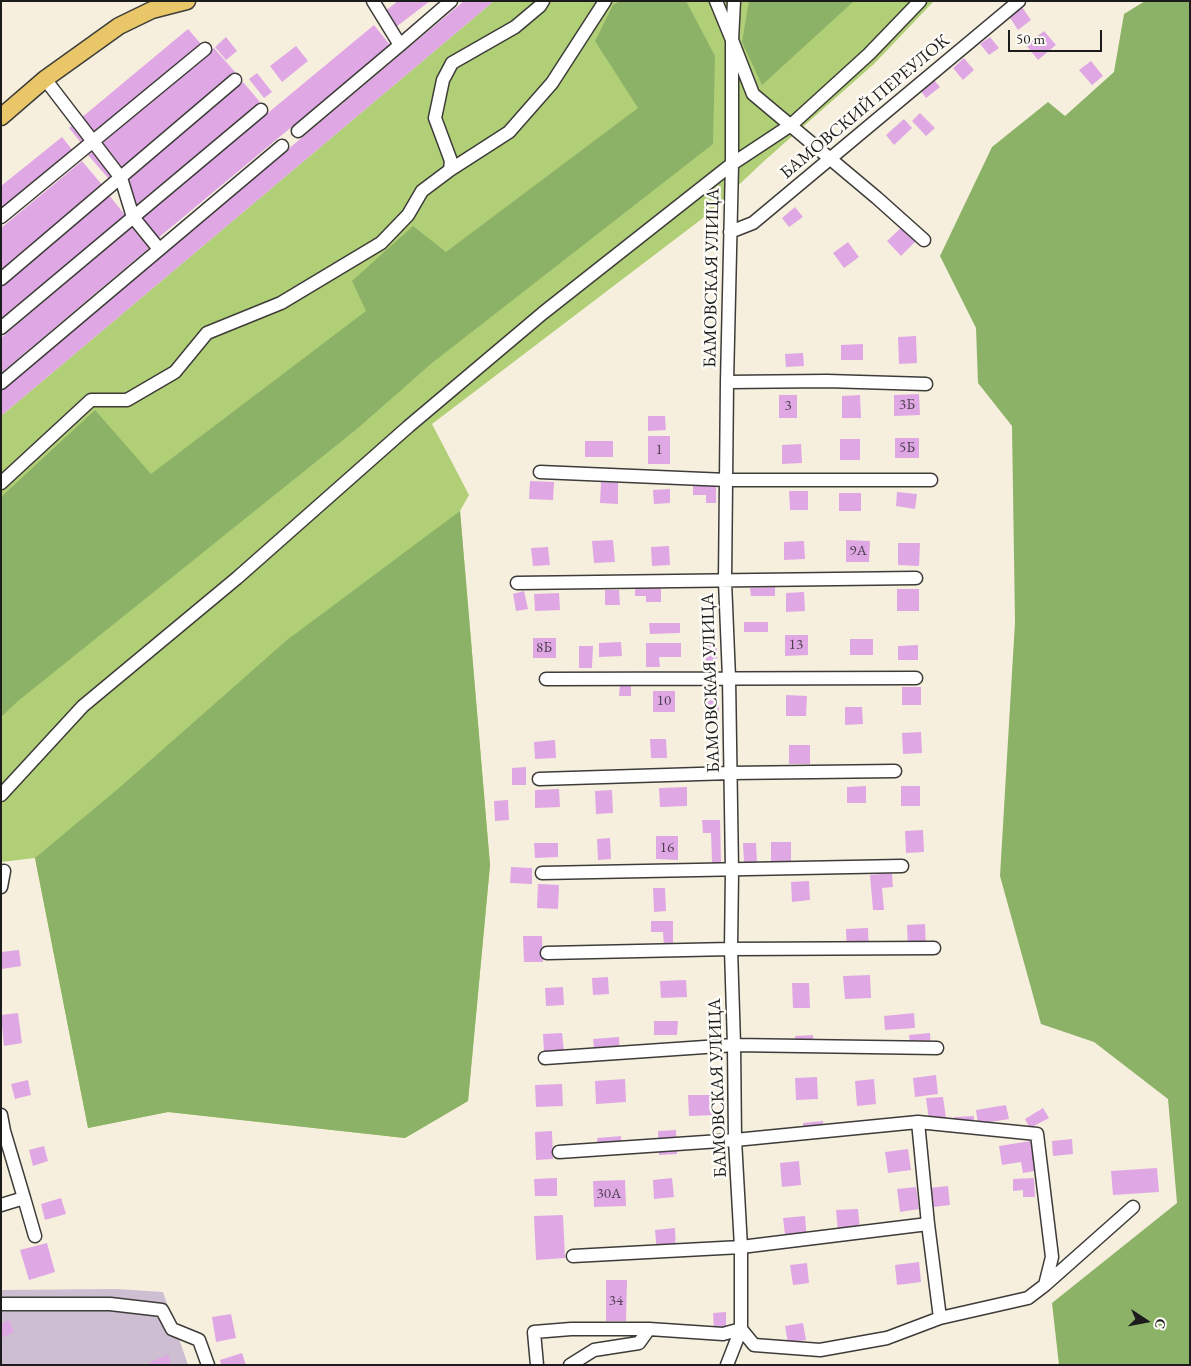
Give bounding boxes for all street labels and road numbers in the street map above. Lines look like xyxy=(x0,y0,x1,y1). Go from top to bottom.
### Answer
street label: БАМОВСКИЙ ПЕРЕУЛОК xyxy=(776,30,954,184)
street label: БАМОВСКАЯ УЛИЦА xyxy=(700,188,724,368)
street label: БАМОВСКАЯ УЛИЦА xyxy=(697,593,725,773)
street label: БАМОВСКАЯ УЛИЦА xyxy=(704,998,732,1178)

